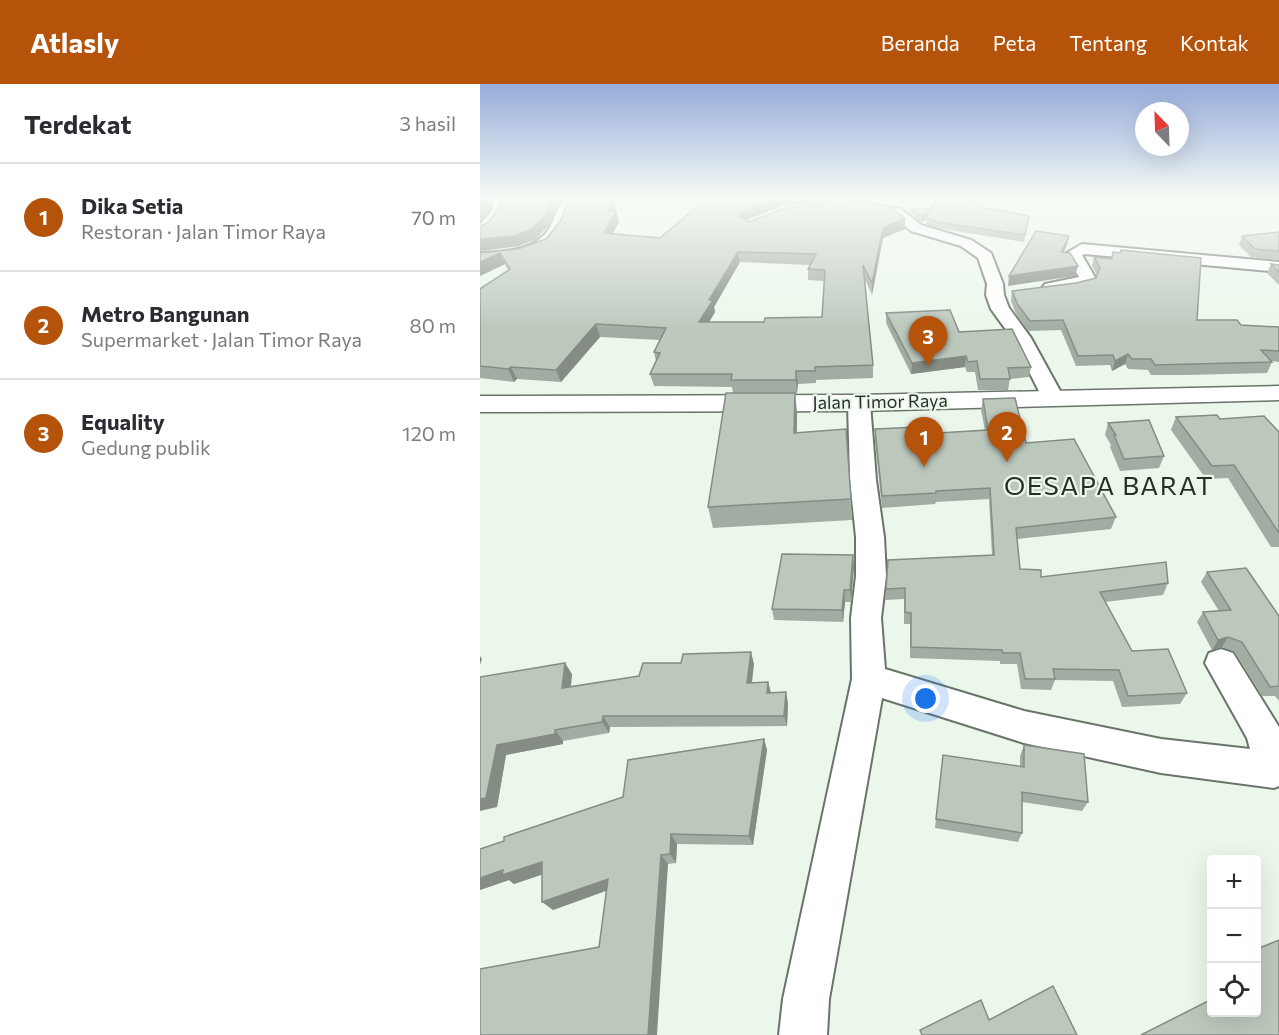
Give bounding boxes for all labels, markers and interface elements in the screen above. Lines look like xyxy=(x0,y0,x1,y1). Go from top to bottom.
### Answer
text: Atlasly xyxy=(30,25,119,59)
text: Beranda xyxy=(881,30,960,55)
text: Peta xyxy=(993,30,1036,55)
text: Tentang xyxy=(1069,30,1147,55)
text: Kontak xyxy=(1180,30,1249,55)
north arrow xyxy=(1135,102,1189,156)
text: Terdekat xyxy=(24,108,131,139)
text: 3 hasil xyxy=(400,111,456,135)
text: Dika Setia xyxy=(81,192,183,219)
text: 1 xyxy=(39,205,48,229)
text: 70 m xyxy=(411,205,456,229)
text: Restoran · Jalan Timor Raya xyxy=(81,219,326,243)
text: Metro Bangunan xyxy=(81,300,250,327)
text: 2 xyxy=(38,313,49,337)
text: 80 m xyxy=(410,313,456,337)
pin: 3 xyxy=(908,316,948,366)
text: Supermarket · Jalan Timor Raya xyxy=(81,327,362,351)
street label: Jalan Timor Raya xyxy=(812,389,948,413)
text: Equality xyxy=(81,408,165,435)
pin: 2 xyxy=(988,412,1026,462)
pin: 1 xyxy=(904,418,944,467)
text: 3 xyxy=(38,421,49,445)
text: 120 m xyxy=(402,421,456,445)
text: Gedung publik xyxy=(81,435,211,459)
district label: OESAPA BARAT xyxy=(1004,469,1214,500)
your location xyxy=(911,684,940,713)
map controls xyxy=(1207,855,1261,1017)
button: + xyxy=(1207,855,1261,909)
button: − xyxy=(1207,909,1261,963)
button: locate xyxy=(1207,963,1261,1017)

